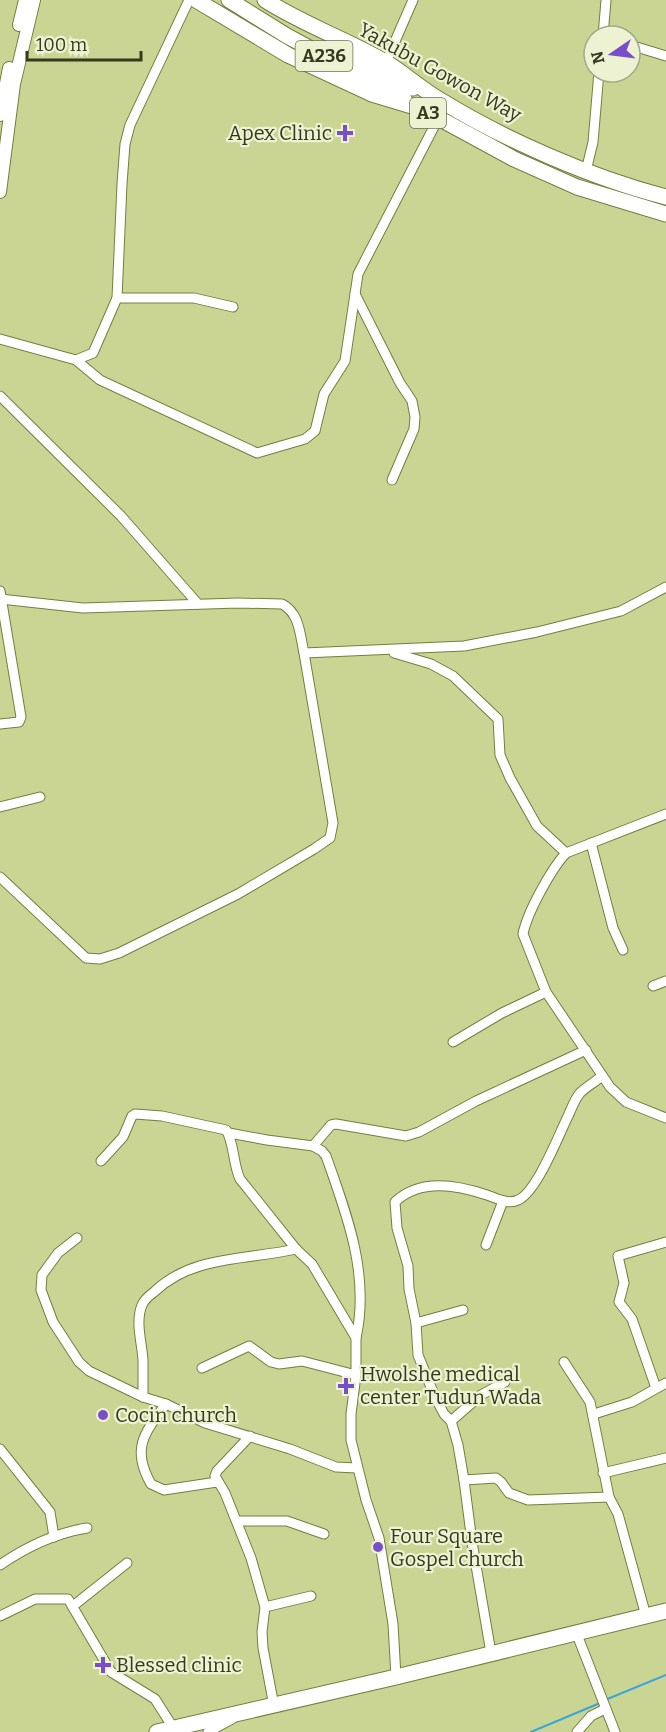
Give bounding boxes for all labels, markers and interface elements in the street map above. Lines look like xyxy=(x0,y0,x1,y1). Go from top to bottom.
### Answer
street label: Yakubu Gowon Way xyxy=(354,17,526,127)
scale bar xyxy=(27,24,141,62)
north arrow xyxy=(582,24,642,84)
text: 100 m xyxy=(36,34,87,56)
road number: A236 xyxy=(296,41,352,71)
text: N xyxy=(587,49,609,66)
road number: A3 xyxy=(410,98,446,128)
place label: Apex Clinic xyxy=(228,121,332,145)
marker: Apex Clinic xyxy=(336,124,354,142)
place label: Hwolshe medical center Tudun Wada xyxy=(360,1362,541,1409)
marker: Hwolshe medical center Tudun Wada xyxy=(337,1377,355,1395)
place label: Cocin church xyxy=(115,1403,237,1427)
marker: Cocin church xyxy=(96,1408,110,1422)
place label: Four Square Gospel church xyxy=(390,1524,524,1571)
marker: Four Square Gospel church xyxy=(371,1540,385,1554)
place label: Blessed clinic xyxy=(116,1653,242,1677)
marker: Blessed clinic xyxy=(94,1656,112,1674)

